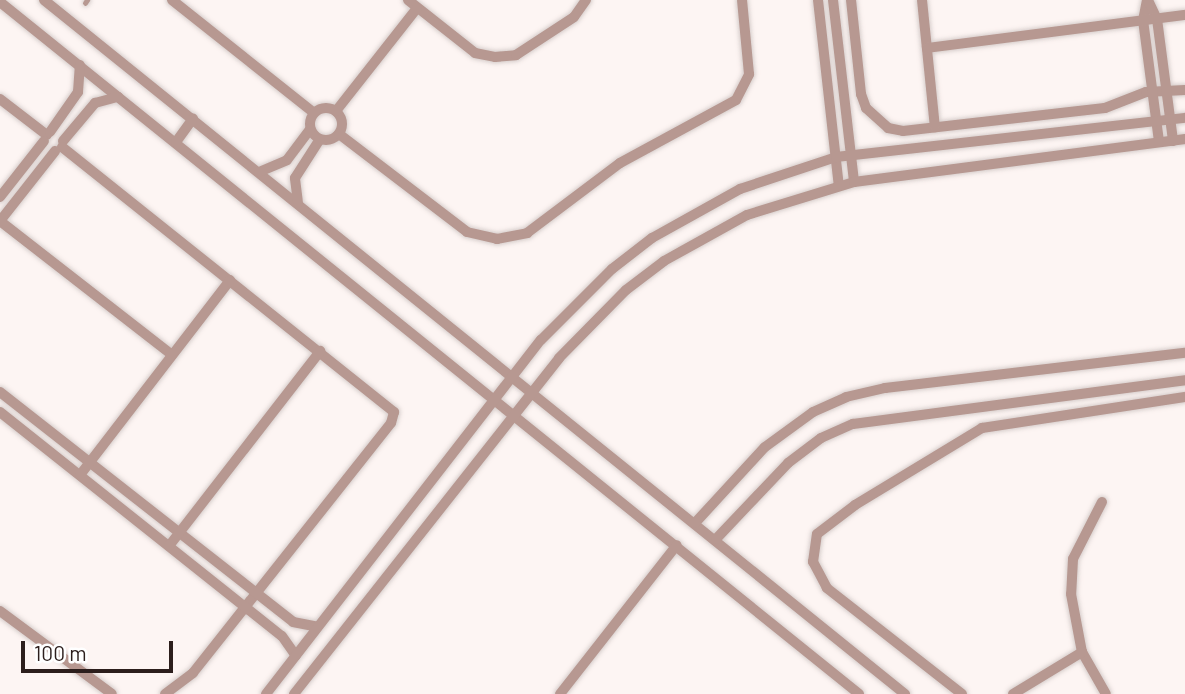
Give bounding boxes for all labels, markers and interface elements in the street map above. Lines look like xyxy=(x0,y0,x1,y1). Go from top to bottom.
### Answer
scale bar xyxy=(24,628,177,672)
text: 100 m xyxy=(34,640,87,665)

